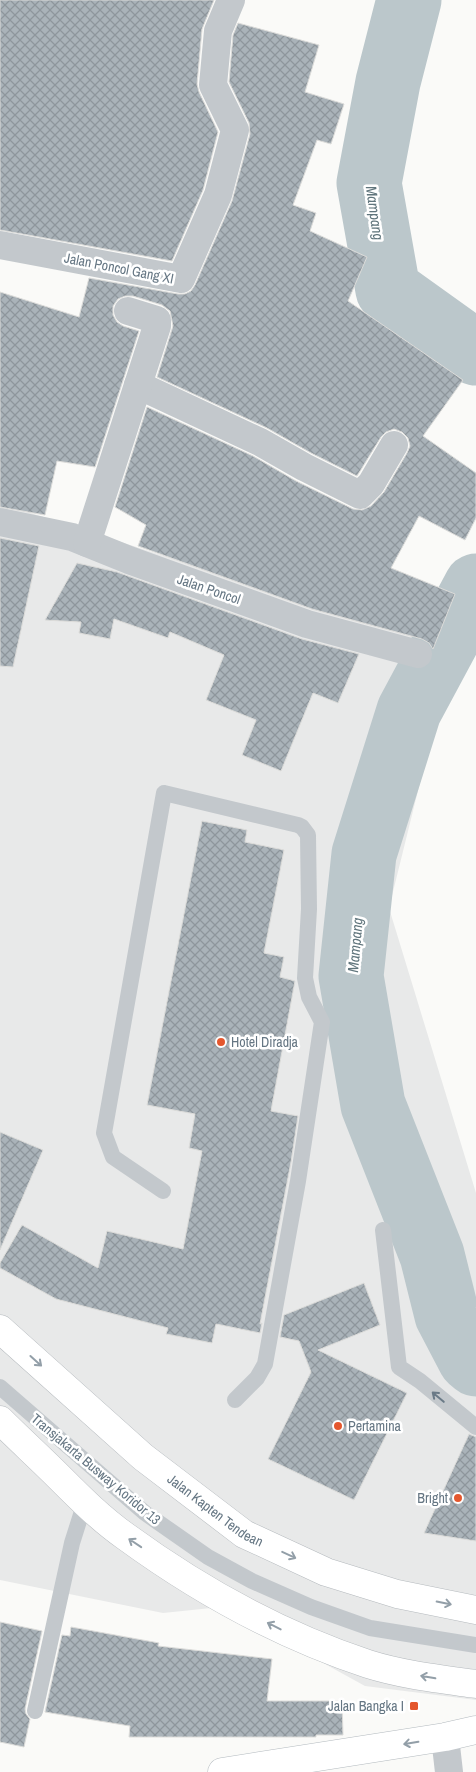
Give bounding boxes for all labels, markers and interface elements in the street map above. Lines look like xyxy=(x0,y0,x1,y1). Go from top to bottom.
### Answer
water label: Mampang xyxy=(361,184,389,242)
street label: Jalan Poncol Gang XI xyxy=(63,249,175,287)
street label: Jalan Poncol xyxy=(175,570,243,608)
water label: Mampang xyxy=(342,917,368,973)
place label: Hotel Diradja xyxy=(231,1033,299,1051)
marker: Hotel Diradja xyxy=(215,1036,227,1048)
one-way arrow xyxy=(30,1356,43,1367)
one-way arrow xyxy=(432,1391,445,1402)
street label: Transjakarta Busway Koridor 13 xyxy=(28,1410,164,1528)
place label: Pertamina xyxy=(348,1417,402,1435)
marker: Pertamina xyxy=(332,1420,344,1432)
street label: Jalan Kapten Tendean xyxy=(164,1470,266,1551)
place label: Bright xyxy=(417,1489,448,1507)
marker: Bright xyxy=(452,1492,464,1504)
one-way arrow xyxy=(128,1538,142,1548)
one-way arrow xyxy=(281,1551,296,1560)
one-way arrow xyxy=(435,1599,451,1609)
one-way arrow xyxy=(267,1621,282,1630)
one-way arrow xyxy=(420,1672,436,1682)
place label: Jalan Bangka I xyxy=(328,1697,404,1715)
marker: Jalan Bangka I xyxy=(408,1700,420,1712)
one-way arrow xyxy=(403,1738,419,1748)

